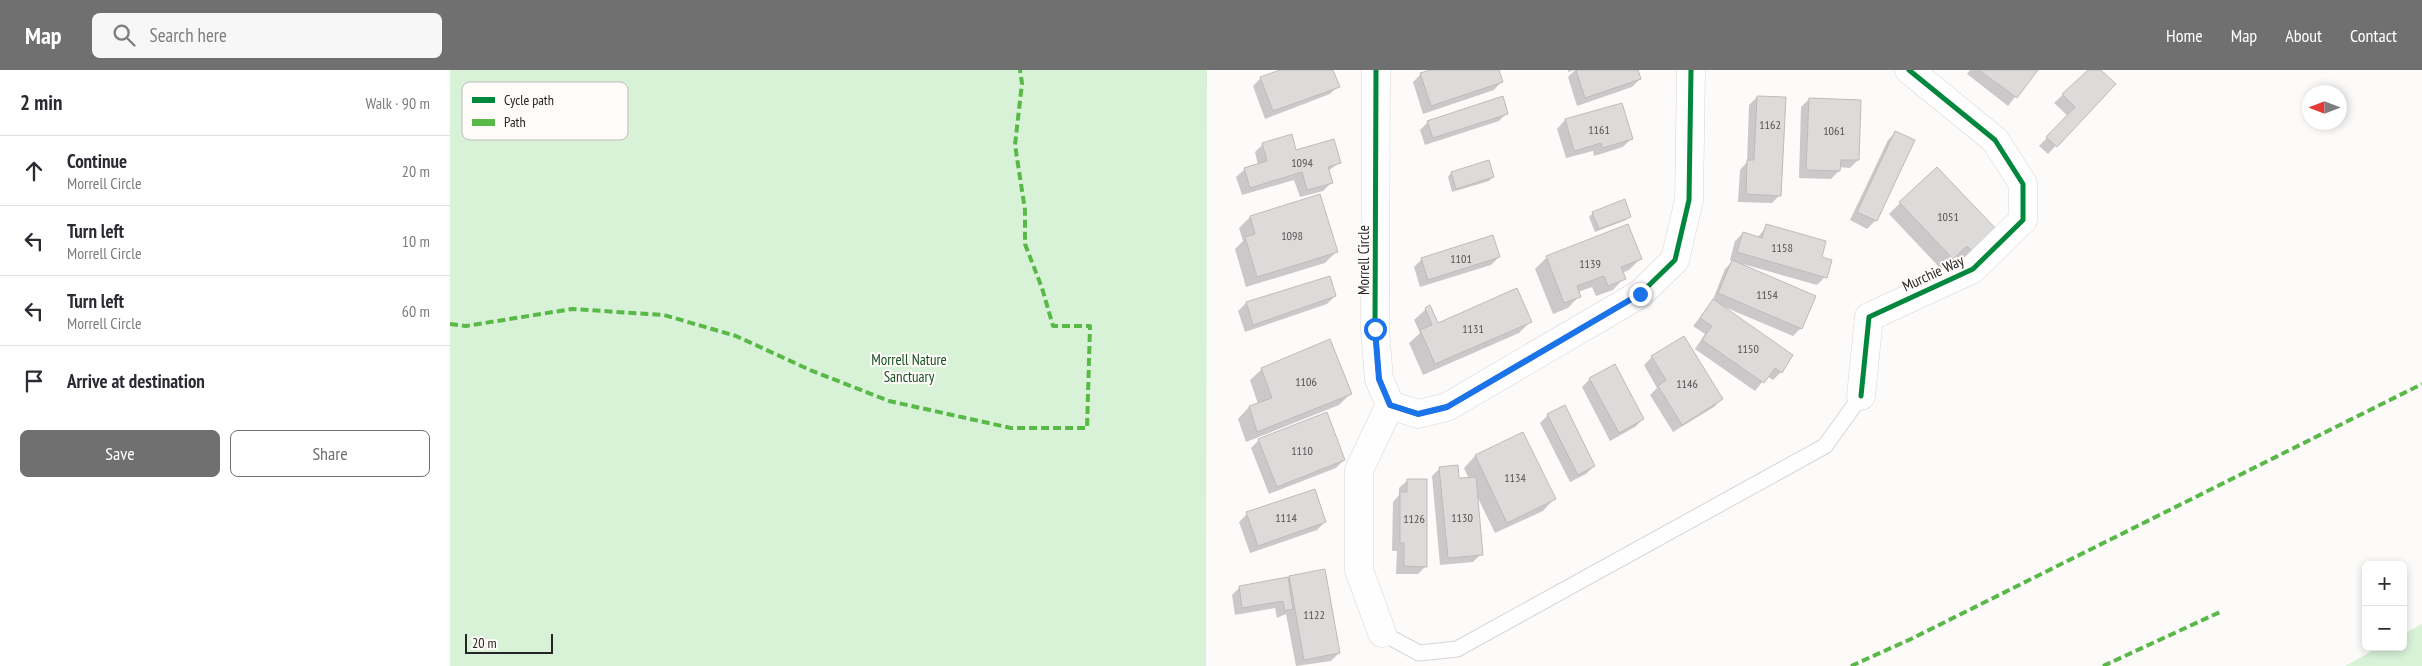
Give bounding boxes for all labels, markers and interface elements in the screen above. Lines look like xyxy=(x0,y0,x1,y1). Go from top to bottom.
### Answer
search box xyxy=(92,13,442,58)
text: Map xyxy=(25,20,62,51)
icon: search xyxy=(110,21,138,49)
text: Search here xyxy=(150,23,227,47)
text: Home xyxy=(2166,24,2203,47)
text: Map xyxy=(2231,24,2257,47)
text: About xyxy=(2285,24,2322,47)
text: Contact xyxy=(2350,24,2397,47)
legend xyxy=(462,82,628,140)
north arrow xyxy=(2302,85,2347,130)
text: 2 min xyxy=(20,89,62,116)
text: Cycle path xyxy=(504,91,554,109)
text: Walk · 90 m xyxy=(365,93,430,113)
text: Path xyxy=(504,113,526,131)
house number: 1162 xyxy=(1759,117,1781,132)
house number: 1161 xyxy=(1588,122,1610,137)
house number: 1061 xyxy=(1823,123,1845,138)
text: Continue xyxy=(67,149,127,173)
house number: 1094 xyxy=(1291,155,1313,170)
icon: ahead xyxy=(20,157,48,185)
text: 20 m xyxy=(402,161,430,181)
text: Morrell Circle xyxy=(67,173,142,193)
house number: 1051 xyxy=(1937,209,1959,224)
text: Turn left xyxy=(67,219,124,243)
street label: Morrell Circle xyxy=(1354,225,1373,295)
icon: left xyxy=(20,227,48,255)
house number: 1098 xyxy=(1281,228,1303,243)
text: 10 m xyxy=(402,231,430,251)
house number: 1158 xyxy=(1771,240,1793,255)
text: Morrell Circle xyxy=(67,243,142,263)
street label: Murchie Way xyxy=(1899,250,1967,295)
house number: 1101 xyxy=(1450,251,1472,266)
house number: 1139 xyxy=(1579,256,1601,271)
route end xyxy=(1629,283,1652,306)
house number: 1154 xyxy=(1756,287,1778,302)
text: Turn left xyxy=(67,289,124,313)
icon: left xyxy=(20,297,48,325)
text: 60 m xyxy=(402,301,430,321)
text: Morrell Circle xyxy=(67,313,142,333)
route start xyxy=(1364,318,1387,341)
house number: 1131 xyxy=(1462,321,1484,336)
house number: 1150 xyxy=(1737,341,1759,356)
park label: Morrell Nature Sanctuary xyxy=(871,350,947,386)
icon: arrive xyxy=(20,367,48,395)
text: Arrive at destination xyxy=(67,369,205,393)
house number: 1106 xyxy=(1295,374,1317,389)
house number: 1146 xyxy=(1676,376,1698,391)
button: Save xyxy=(20,430,220,477)
button: Share xyxy=(230,430,430,477)
house number: 1110 xyxy=(1291,443,1313,458)
house number: 1134 xyxy=(1504,470,1526,485)
house number: 1114 xyxy=(1275,510,1297,525)
house number: 1130 xyxy=(1451,510,1473,525)
house number: 1126 xyxy=(1403,511,1425,526)
map controls xyxy=(2362,561,2407,651)
button: + xyxy=(2362,561,2407,606)
button: − xyxy=(2362,606,2407,651)
house number: 1122 xyxy=(1303,607,1325,622)
scale bar xyxy=(465,631,552,654)
text: 20 m xyxy=(472,634,497,652)

